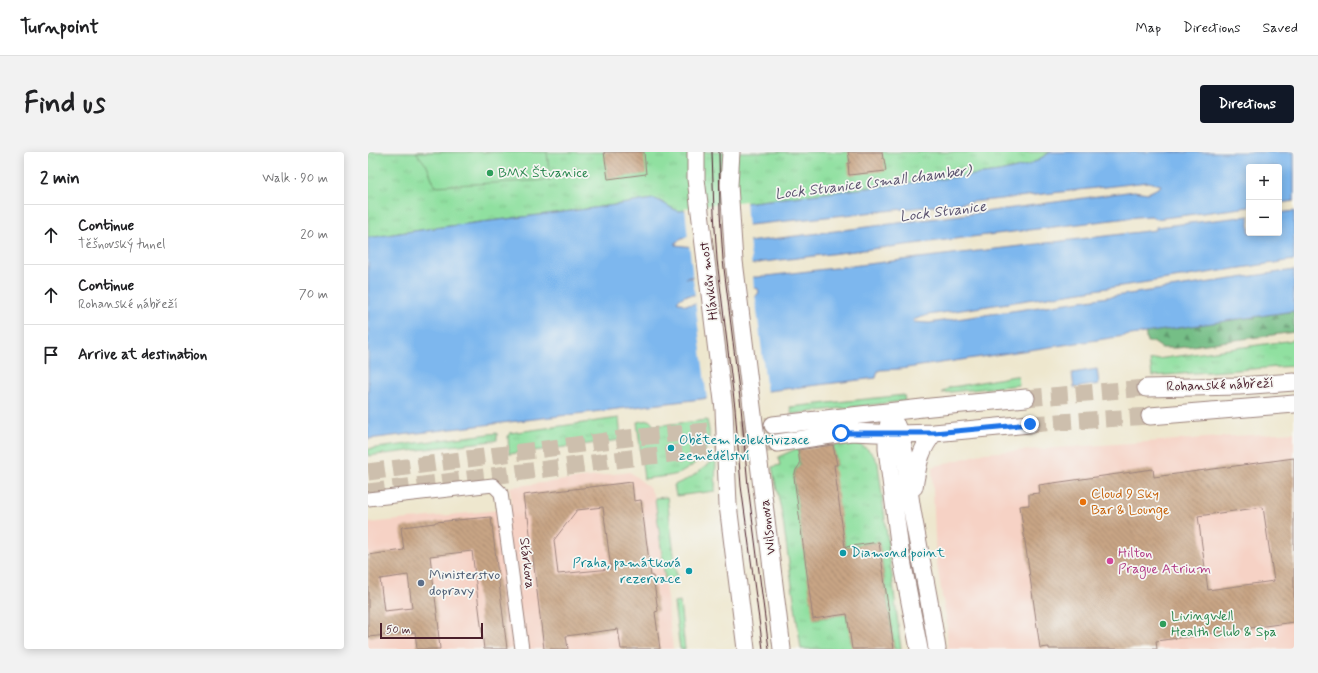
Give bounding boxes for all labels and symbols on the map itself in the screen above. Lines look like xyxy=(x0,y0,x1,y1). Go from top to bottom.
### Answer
water label: Lock Stvanice (small chamber) xyxy=(774,161,974,205)
place label: BMX Štvanice xyxy=(498,164,589,182)
marker: BMX Štvanice xyxy=(485,168,495,178)
water label: Lock Stvanice xyxy=(899,197,988,227)
street label: Hlávkův most xyxy=(695,240,723,321)
street label: Rohanské nábřeží xyxy=(1166,374,1274,396)
route end xyxy=(1021,415,1039,433)
route start xyxy=(832,424,850,442)
place label: Obětem kolektivizace zemědělství xyxy=(679,431,810,465)
marker: Obětem kolektivizace zemědělství xyxy=(666,443,676,453)
place label: Cloud 9 Sky Bar & Lounge xyxy=(1091,485,1170,520)
marker: Cloud 9 Sky Bar & Lounge xyxy=(1078,497,1088,507)
street label: Wilsonova xyxy=(756,498,780,556)
street label: Stárkova xyxy=(515,536,539,590)
place label: Diamond point xyxy=(851,544,946,562)
place label: Hilton Prague Atrium xyxy=(1118,544,1211,579)
marker: Diamond point xyxy=(838,548,848,558)
place label: Praha, památková rezervace xyxy=(572,554,681,588)
marker: Hilton Prague Atrium xyxy=(1105,556,1115,566)
place label: Ministerstvo dopravy xyxy=(429,566,500,600)
marker: Praha, památková rezervace xyxy=(684,566,694,576)
marker: Ministerstvo dopravy xyxy=(416,578,426,588)
place label: LivingWell Health Club & Spa xyxy=(1171,607,1277,641)
marker: LivingWell Health Club & Spa xyxy=(1158,619,1168,629)
scale bar xyxy=(380,621,483,640)

